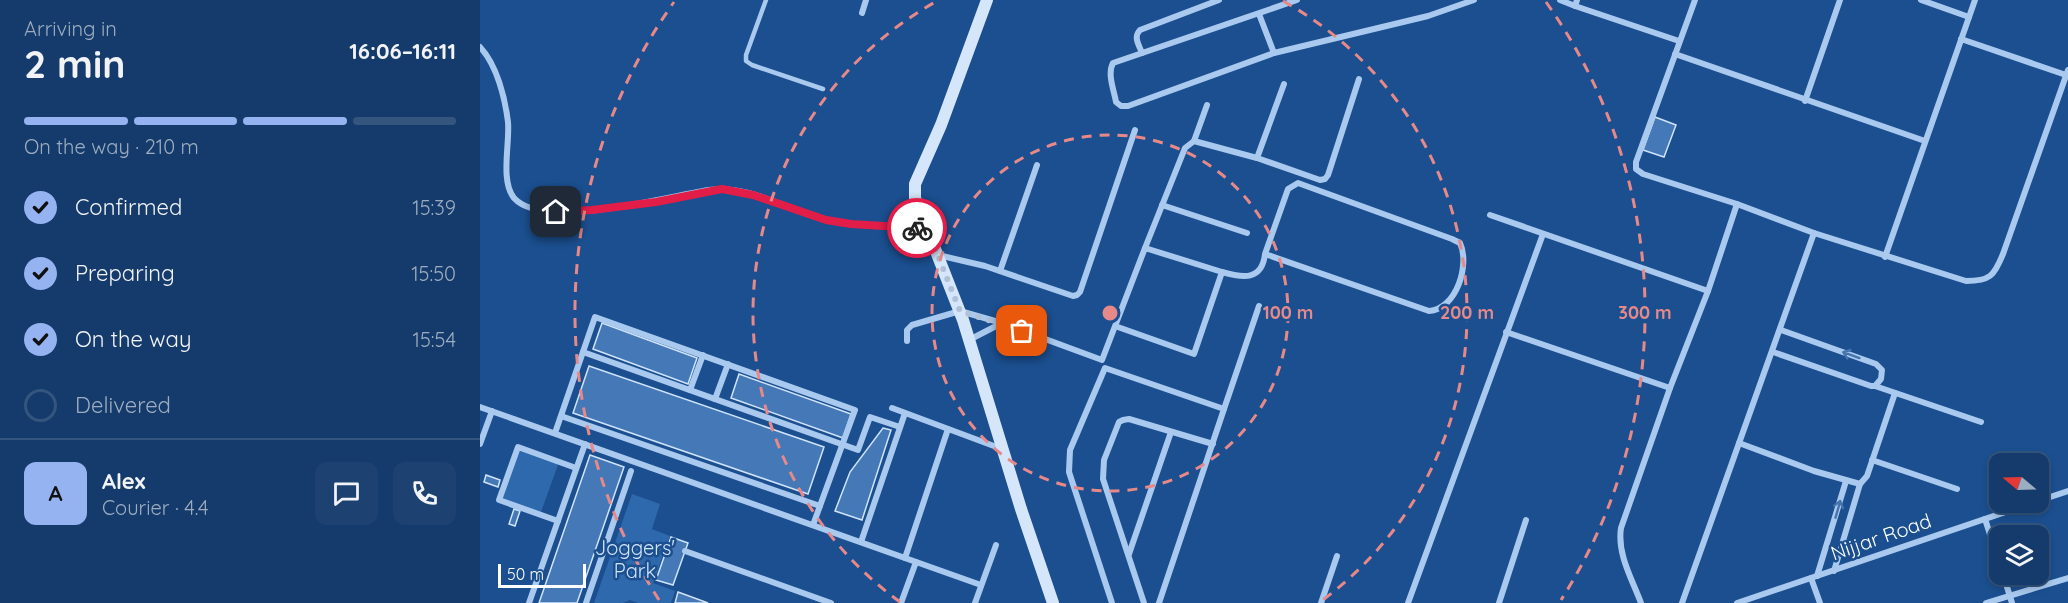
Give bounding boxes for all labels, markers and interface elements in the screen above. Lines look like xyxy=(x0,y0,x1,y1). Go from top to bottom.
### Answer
text: Arriving in xyxy=(24,16,117,41)
text: 16:06–16:11 xyxy=(349,37,456,65)
text: 2 min xyxy=(24,39,126,88)
text: On the way · 210 m xyxy=(24,134,199,159)
pin xyxy=(530,186,581,237)
icon: check xyxy=(24,191,57,224)
text: Confirmed xyxy=(75,193,182,221)
text: 15:39 xyxy=(412,195,456,220)
icon: home xyxy=(539,195,572,228)
courier xyxy=(887,198,947,258)
icon: bike xyxy=(901,212,934,245)
icon: check xyxy=(24,257,57,290)
text: Preparing xyxy=(75,259,175,287)
text: 15:50 xyxy=(411,261,456,286)
text: 100 m xyxy=(1263,301,1313,324)
text: 200 m xyxy=(1440,301,1494,324)
text: 300 m xyxy=(1618,301,1672,324)
centre of rings xyxy=(1100,303,1120,323)
pin xyxy=(996,305,1047,356)
icon: bag xyxy=(1005,314,1038,347)
icon: check xyxy=(24,323,57,356)
text: On the way xyxy=(75,325,191,353)
text: 15:54 xyxy=(413,327,456,352)
one-way arrow xyxy=(1842,348,1860,359)
text: Delivered xyxy=(75,391,171,419)
north arrow xyxy=(1989,453,2049,513)
map controls xyxy=(1989,453,2049,585)
button: chat xyxy=(315,462,378,525)
button: phone xyxy=(393,462,456,525)
text: Alex xyxy=(102,467,145,495)
text: A xyxy=(48,479,63,507)
text: Courier · 4.4 xyxy=(102,495,208,520)
one-way arrow xyxy=(1833,500,1844,519)
street label: Nijjar Road xyxy=(1827,508,1934,565)
button: layers xyxy=(1989,525,2049,585)
park label: Joggers' Park xyxy=(595,535,675,583)
scale bar xyxy=(498,561,586,588)
text: 50 m xyxy=(507,564,544,584)

